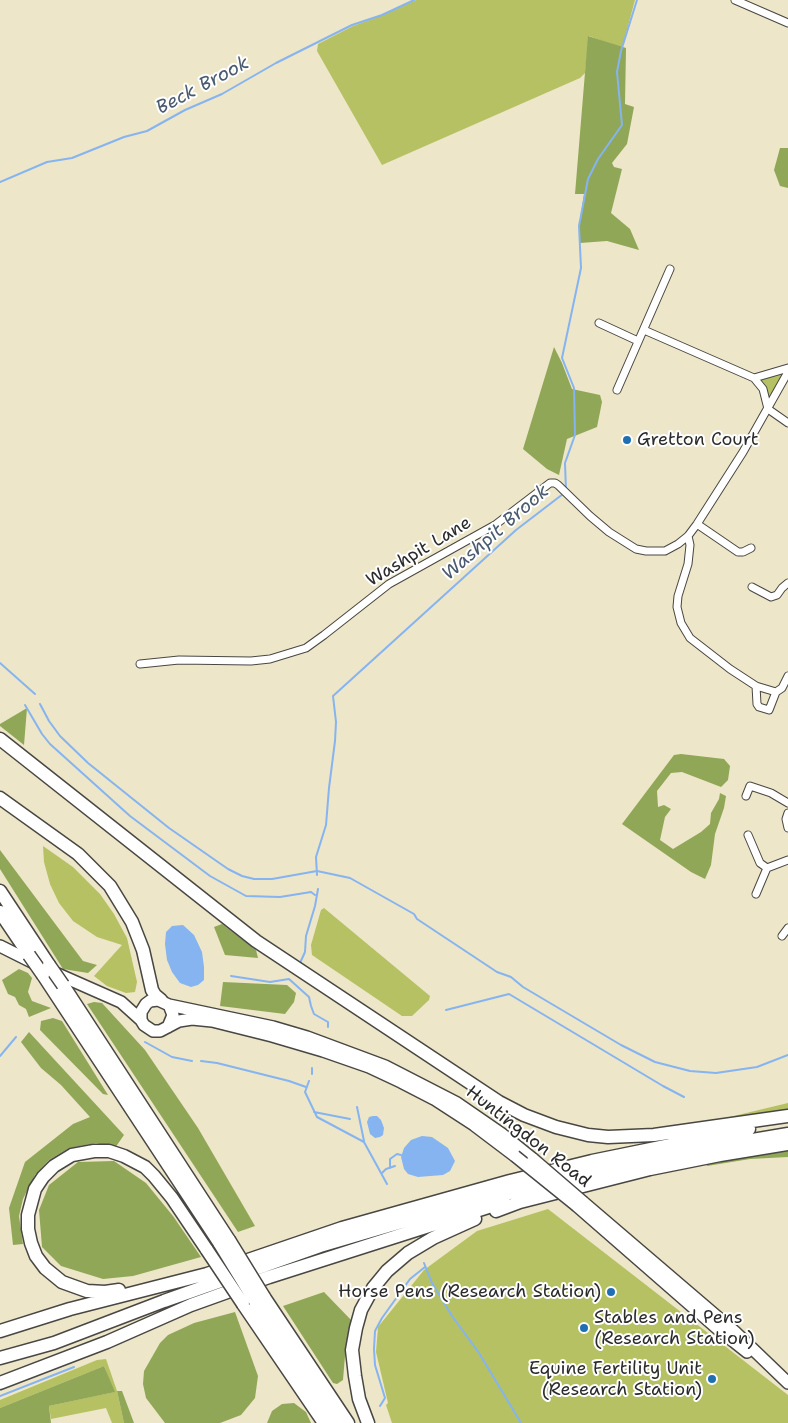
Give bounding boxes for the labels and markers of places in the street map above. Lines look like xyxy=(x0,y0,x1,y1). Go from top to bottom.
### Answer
place label: Gretton Court xyxy=(637,429,759,451)
marker: Gretton Court xyxy=(621,434,633,446)
place label: Horse Pens (Research Station) xyxy=(338,1281,601,1303)
marker: Horse Pens (Research Station) xyxy=(605,1286,617,1298)
place label: Stables and Pens (Research Station) xyxy=(594,1307,755,1350)
marker: Stables and Pens (Research Station) xyxy=(578,1322,590,1334)
place label: Equine Fertility Unit (Research Station) xyxy=(529,1358,702,1400)
marker: Equine Fertility Unit (Research Station) xyxy=(706,1373,718,1385)

